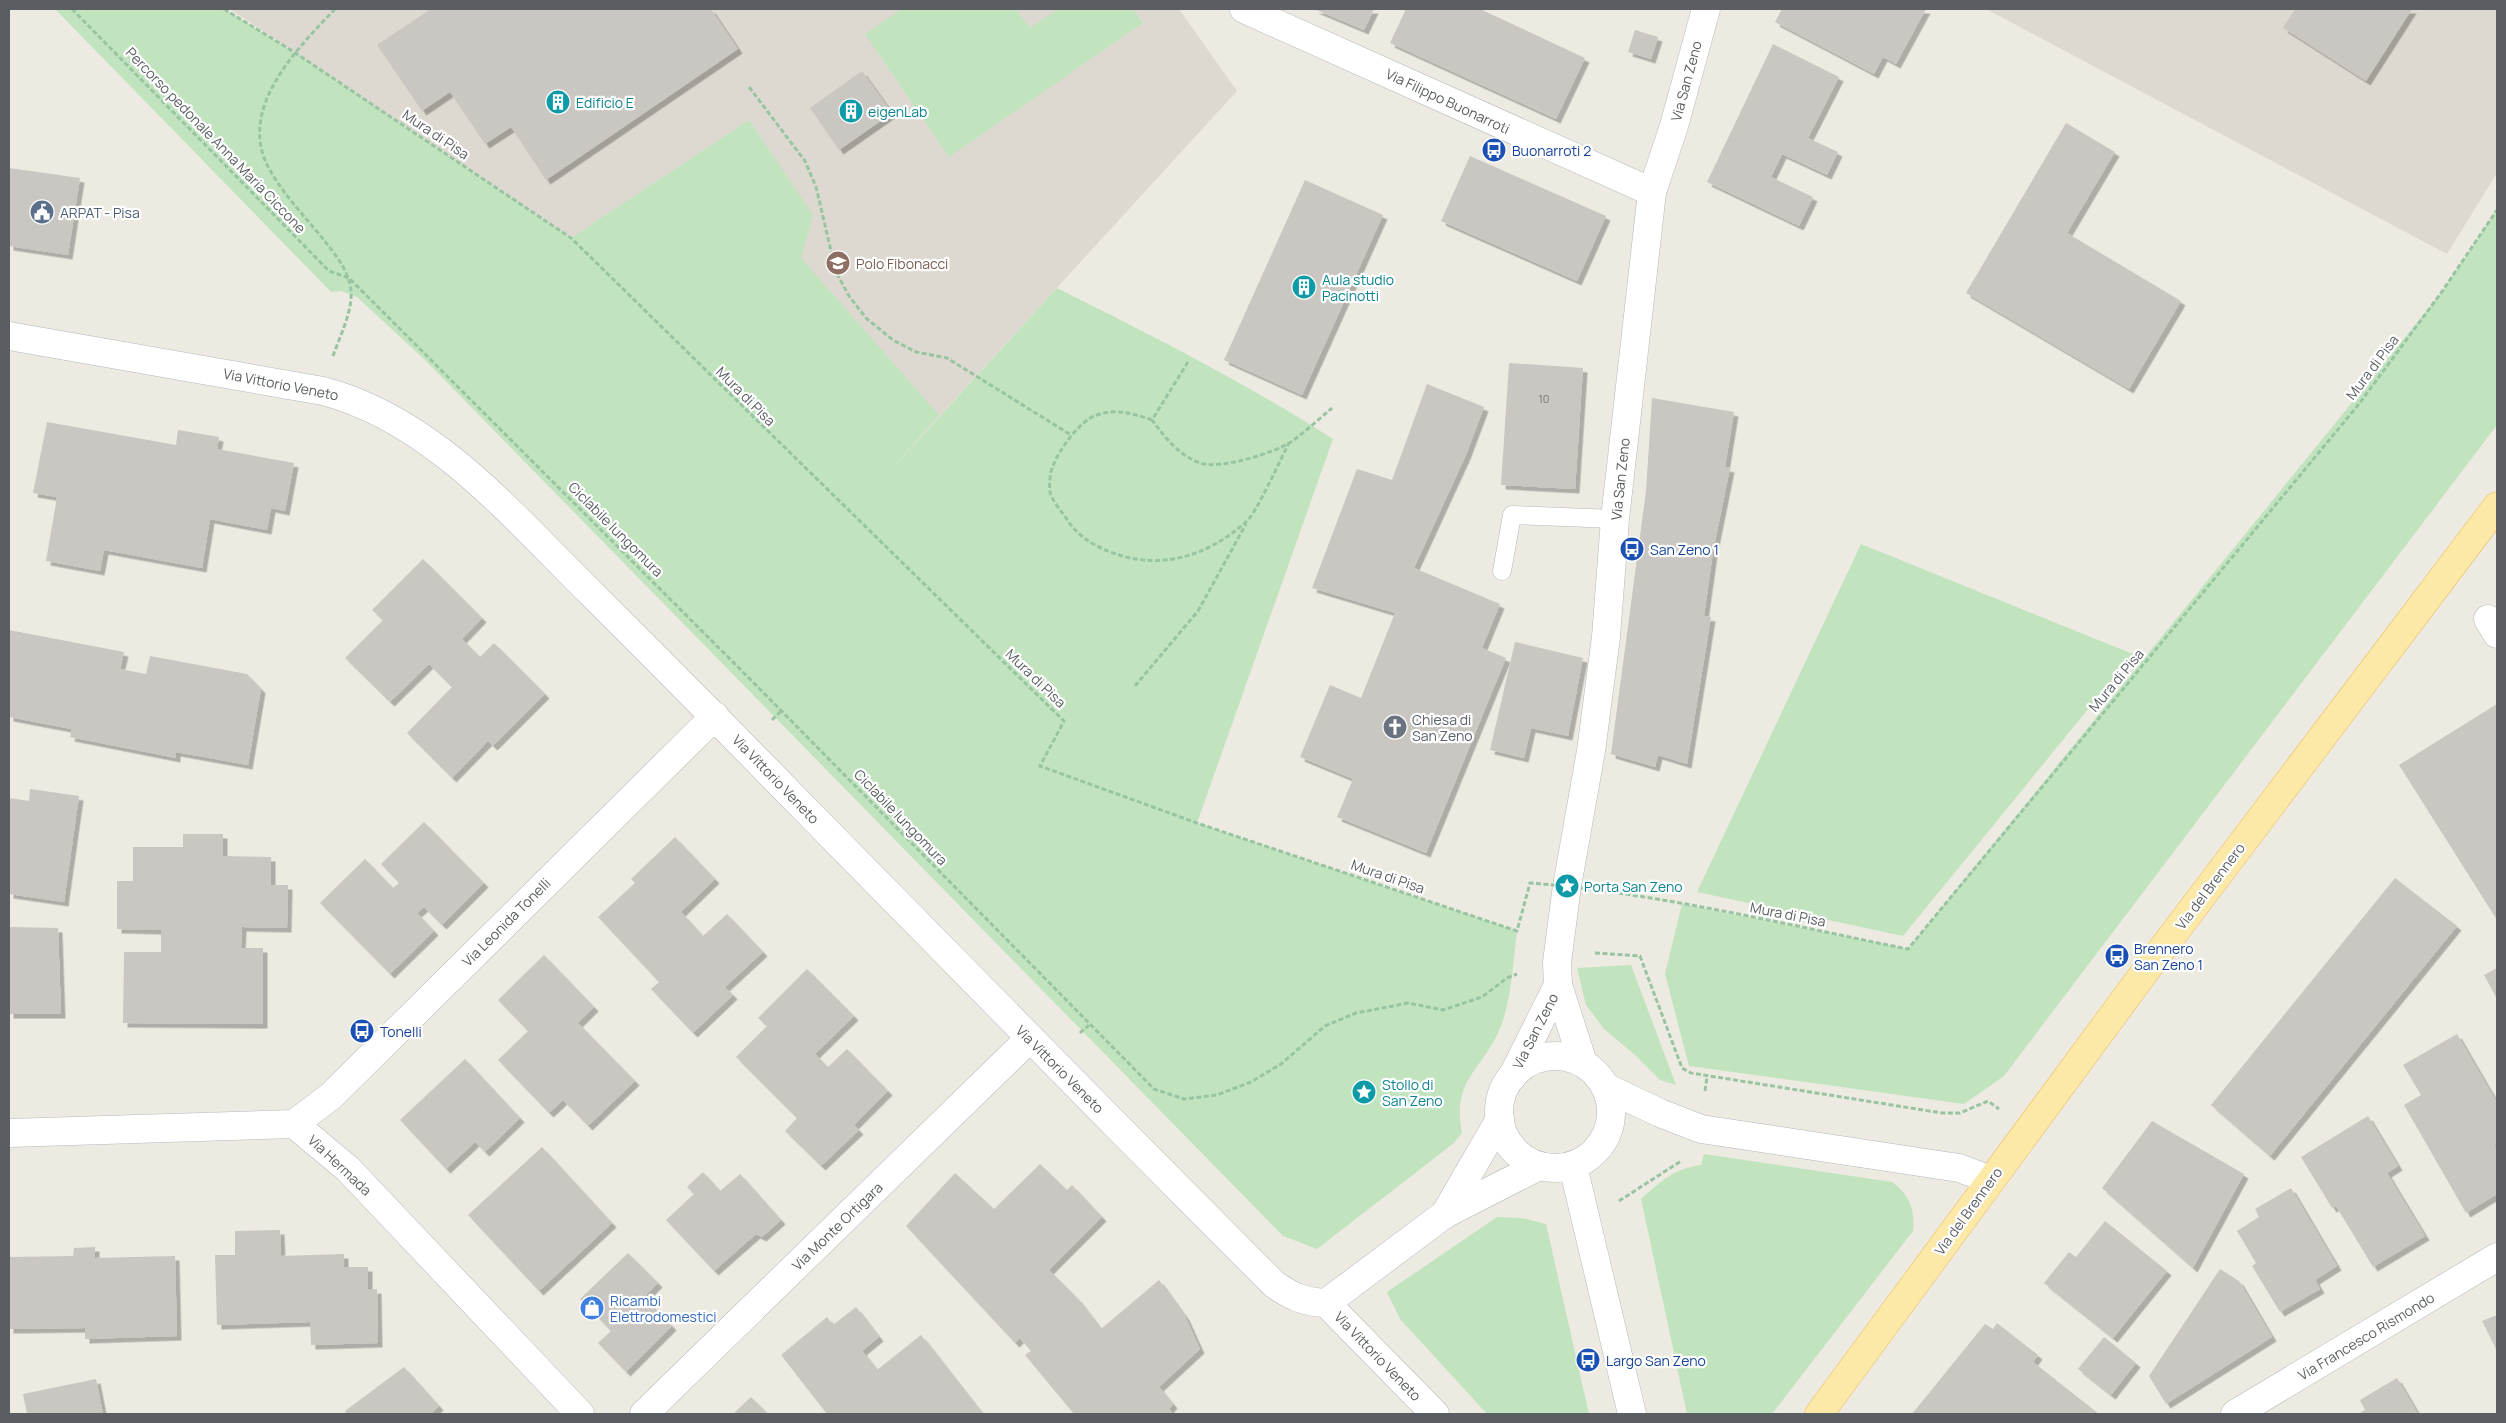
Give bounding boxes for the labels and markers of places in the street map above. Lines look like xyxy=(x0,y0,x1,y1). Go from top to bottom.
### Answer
building icon: Edificio E xyxy=(545,89,571,115)
place label: Edificio E xyxy=(576,93,634,112)
building icon: eigenLab xyxy=(838,98,864,124)
place label: eigenLab xyxy=(868,102,927,121)
bus stop icon: Buonarroti 2 xyxy=(1481,137,1507,163)
place label: Buonarroti 2 xyxy=(1512,141,1591,160)
public building icon: ARPAT - Pisa xyxy=(29,199,55,225)
place label: ARPAT - Pisa xyxy=(60,203,140,222)
school or university icon: Polo Fibonacci xyxy=(825,250,851,276)
place label: Polo Fibonacci xyxy=(856,254,948,273)
place label: Aula studio Pacinotti xyxy=(1322,270,1394,305)
building icon: Aula studio Pacinotti xyxy=(1291,274,1317,300)
bus stop icon: San Zeno 1 xyxy=(1619,536,1645,562)
place label: San Zeno 1 xyxy=(1650,540,1719,559)
place label: Chiesa di San Zeno xyxy=(1412,710,1473,745)
church icon: Chiesa di San Zeno xyxy=(1382,714,1408,740)
place icon: Porta San Zeno xyxy=(1554,873,1580,899)
place label: Porta San Zeno xyxy=(1584,877,1683,896)
place label: Brennero San Zeno 1 xyxy=(2134,939,2203,974)
bus stop icon: Brennero San Zeno 1 xyxy=(2104,943,2130,969)
bus stop icon: Tonelli xyxy=(349,1018,375,1044)
place label: Tonelli xyxy=(380,1022,422,1041)
place label: Stollo di San Zeno xyxy=(1382,1075,1443,1110)
place icon: Stollo di San Zeno xyxy=(1351,1079,1377,1105)
place label: Ricambi Elettrodomestici xyxy=(610,1291,717,1326)
shop icon: Ricambi Elettrodomestici xyxy=(579,1295,605,1321)
bus stop icon: Largo San Zeno xyxy=(1575,1347,1601,1373)
place label: Largo San Zeno xyxy=(1606,1351,1706,1370)

